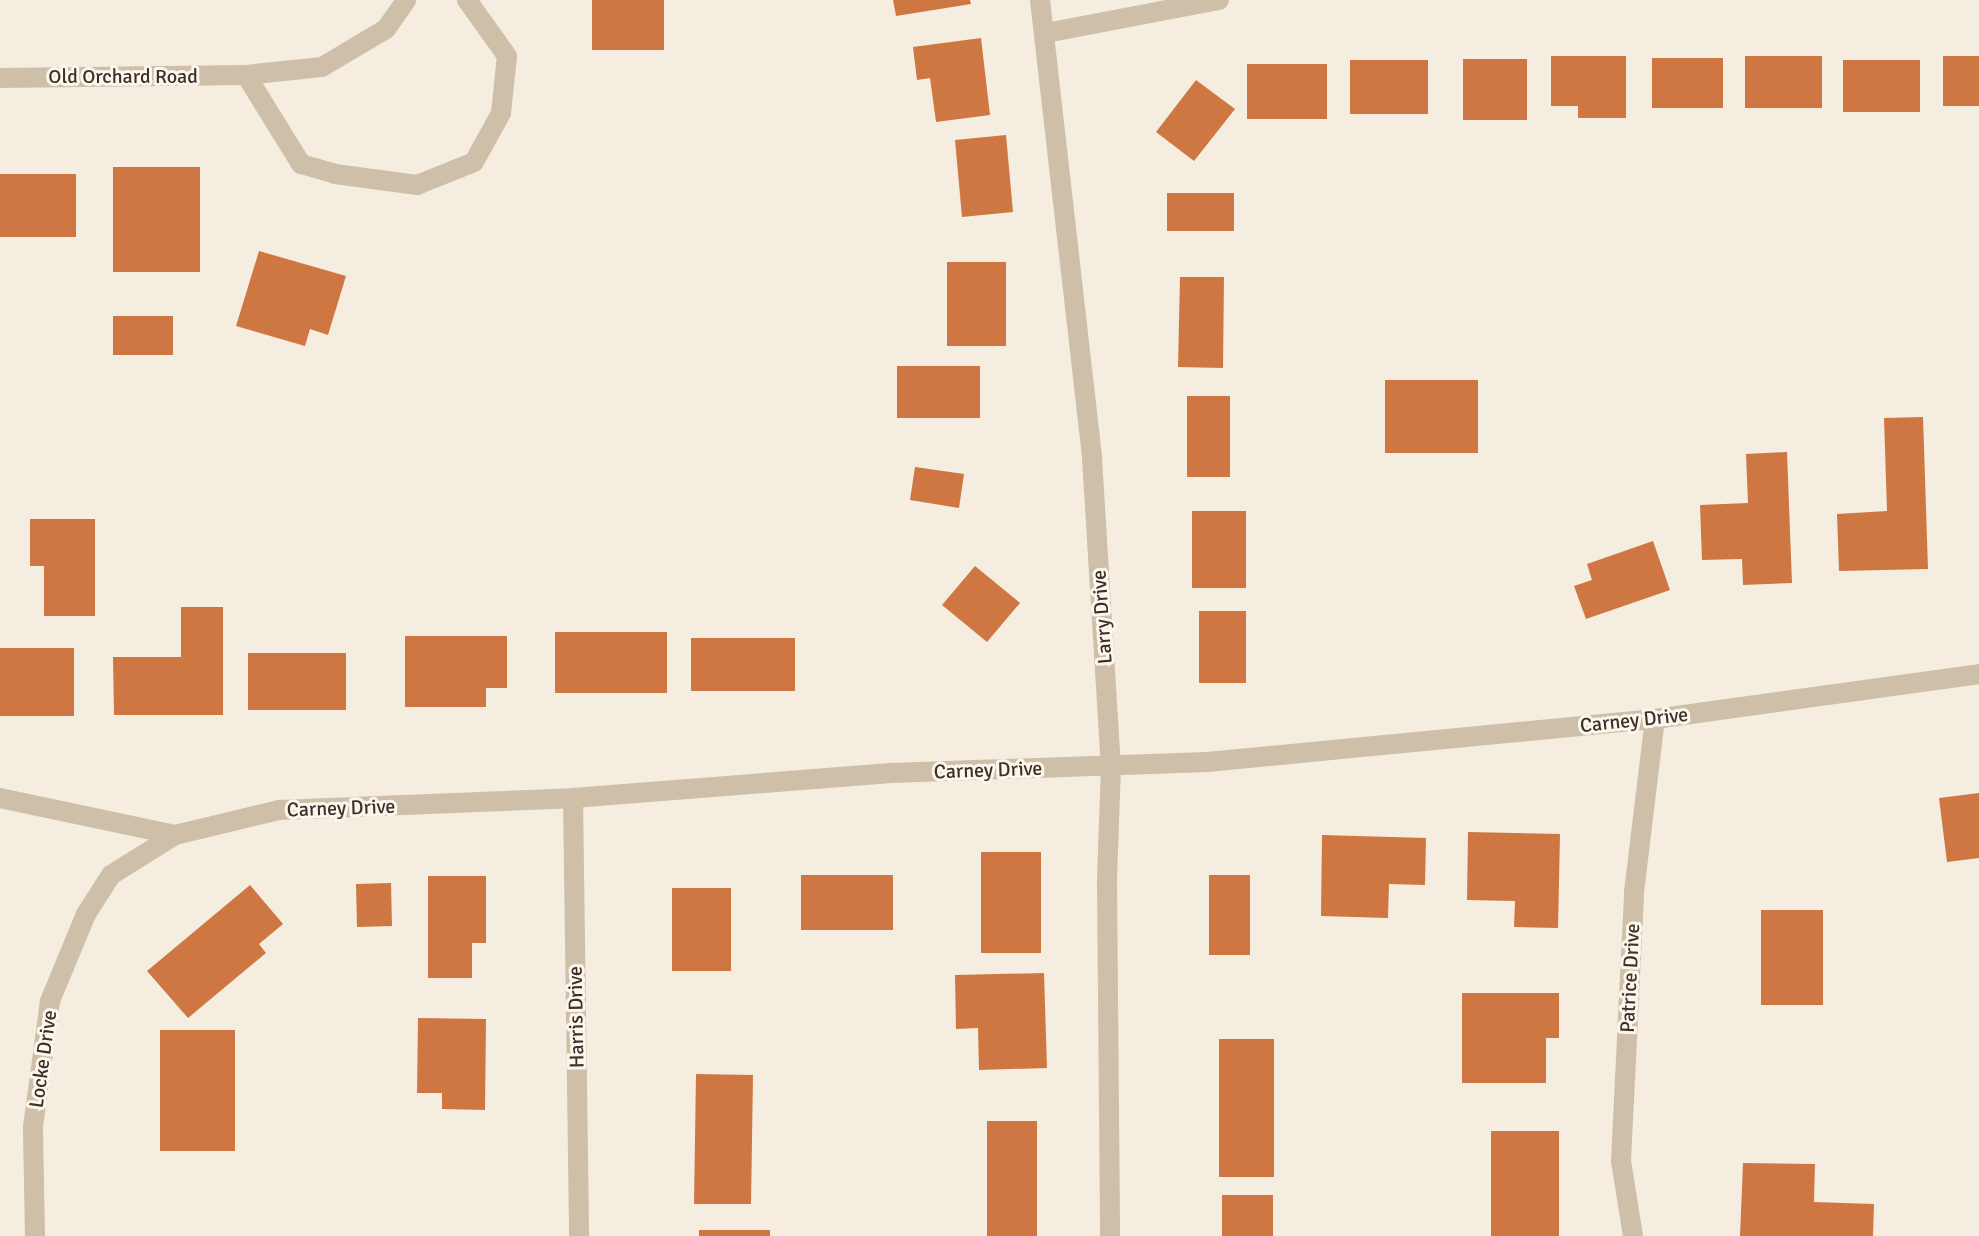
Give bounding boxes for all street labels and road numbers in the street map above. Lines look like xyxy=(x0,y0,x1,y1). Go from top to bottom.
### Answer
street label: Old Orchard Road xyxy=(48,64,198,88)
street label: Larry Drive xyxy=(1087,569,1117,665)
street label: Carney Drive xyxy=(1579,702,1689,738)
street label: Carney Drive xyxy=(933,756,1043,784)
street label: Carney Drive xyxy=(286,794,396,822)
street label: Patrice Drive xyxy=(1615,923,1645,1033)
street label: Harris Drive xyxy=(563,966,589,1068)
street label: Locke Drive xyxy=(24,1009,62,1109)

